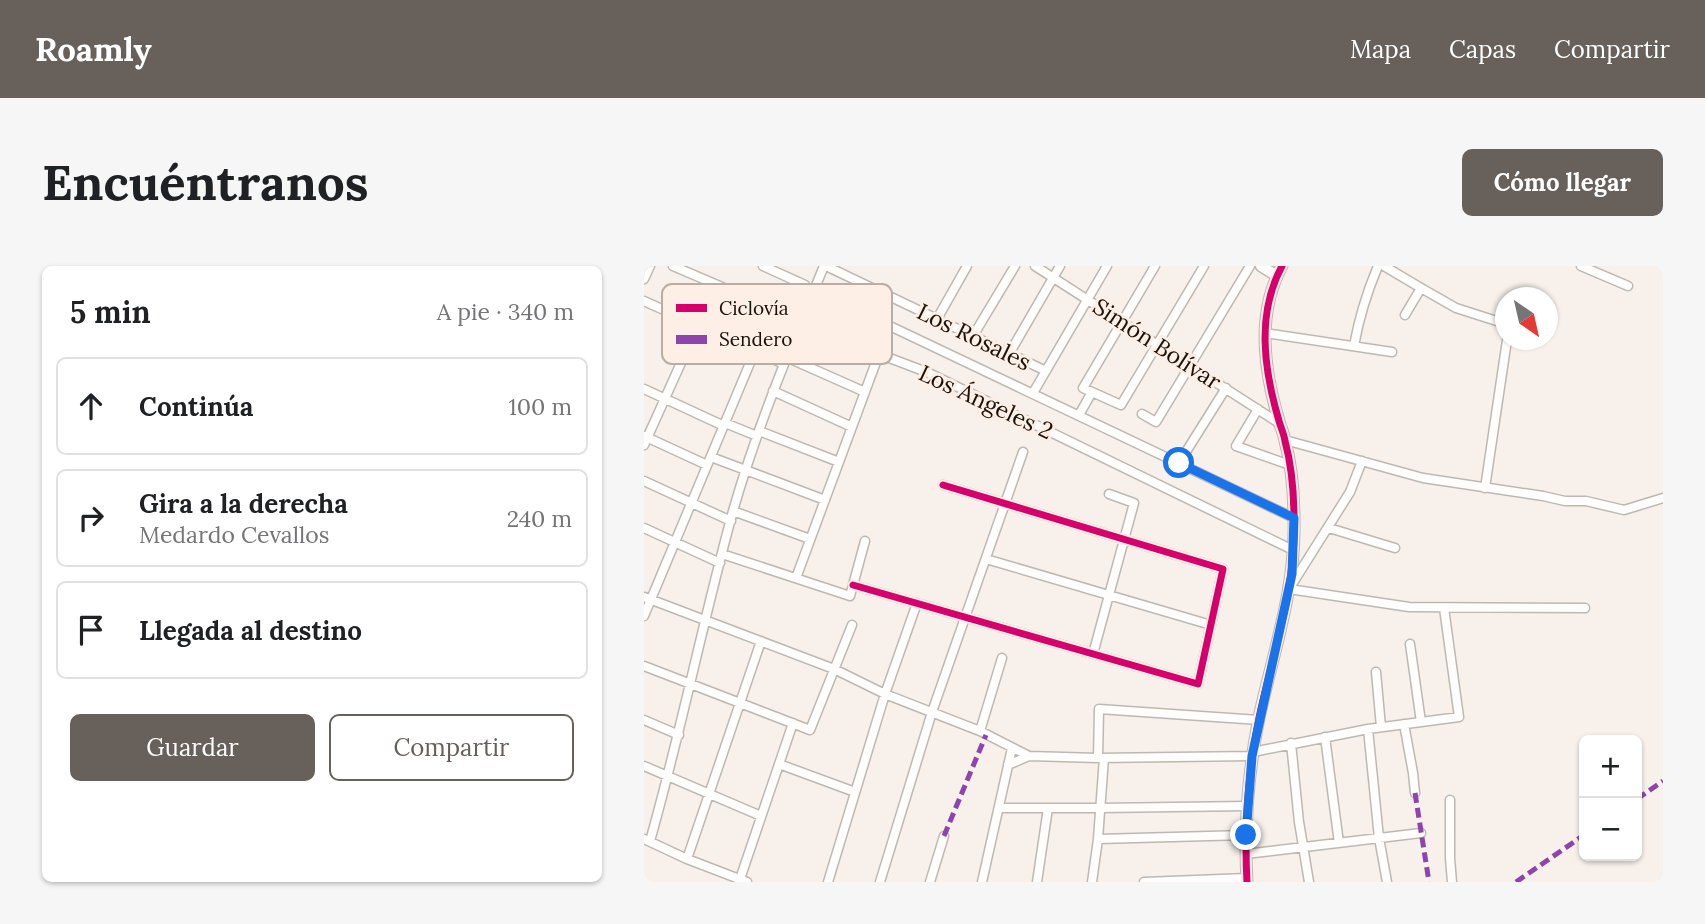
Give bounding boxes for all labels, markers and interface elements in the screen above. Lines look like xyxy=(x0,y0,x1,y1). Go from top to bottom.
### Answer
text: Roamly xyxy=(35,28,152,70)
text: Mapa xyxy=(1350,34,1411,65)
text: Capas xyxy=(1449,34,1516,65)
text: Compartir xyxy=(1554,34,1670,65)
button: Cómo llegar xyxy=(1462,149,1663,216)
text: Encuéntranos xyxy=(42,151,369,213)
legend xyxy=(662,284,892,364)
north arrow xyxy=(1495,287,1558,350)
street label: Simón Bolívar xyxy=(1088,291,1227,396)
text: 5 min xyxy=(70,293,151,331)
text: Ciclovía xyxy=(719,296,789,320)
text: A pie · 340 m xyxy=(437,297,574,326)
street label: Los Rosales xyxy=(913,297,1036,377)
text: Sendero xyxy=(719,327,792,351)
street label: Los Ángeles 2 xyxy=(915,358,1058,445)
icon: ahead xyxy=(72,387,110,425)
text: Continúa xyxy=(139,390,253,423)
text: 100 m xyxy=(508,392,572,421)
route start xyxy=(1163,447,1194,478)
text: Gira a la derecha xyxy=(139,487,348,520)
icon: right xyxy=(72,499,110,537)
text: 240 m xyxy=(507,504,572,533)
text: Medardo Cevallos xyxy=(139,520,329,549)
icon: arrive xyxy=(72,611,110,649)
text: Llegada al destino xyxy=(139,614,362,647)
button: Guardar xyxy=(70,714,315,781)
button: Compartir xyxy=(329,714,574,781)
map controls xyxy=(1579,735,1642,861)
button: + xyxy=(1579,735,1642,798)
button: − xyxy=(1579,798,1642,861)
route end xyxy=(1230,819,1261,850)

